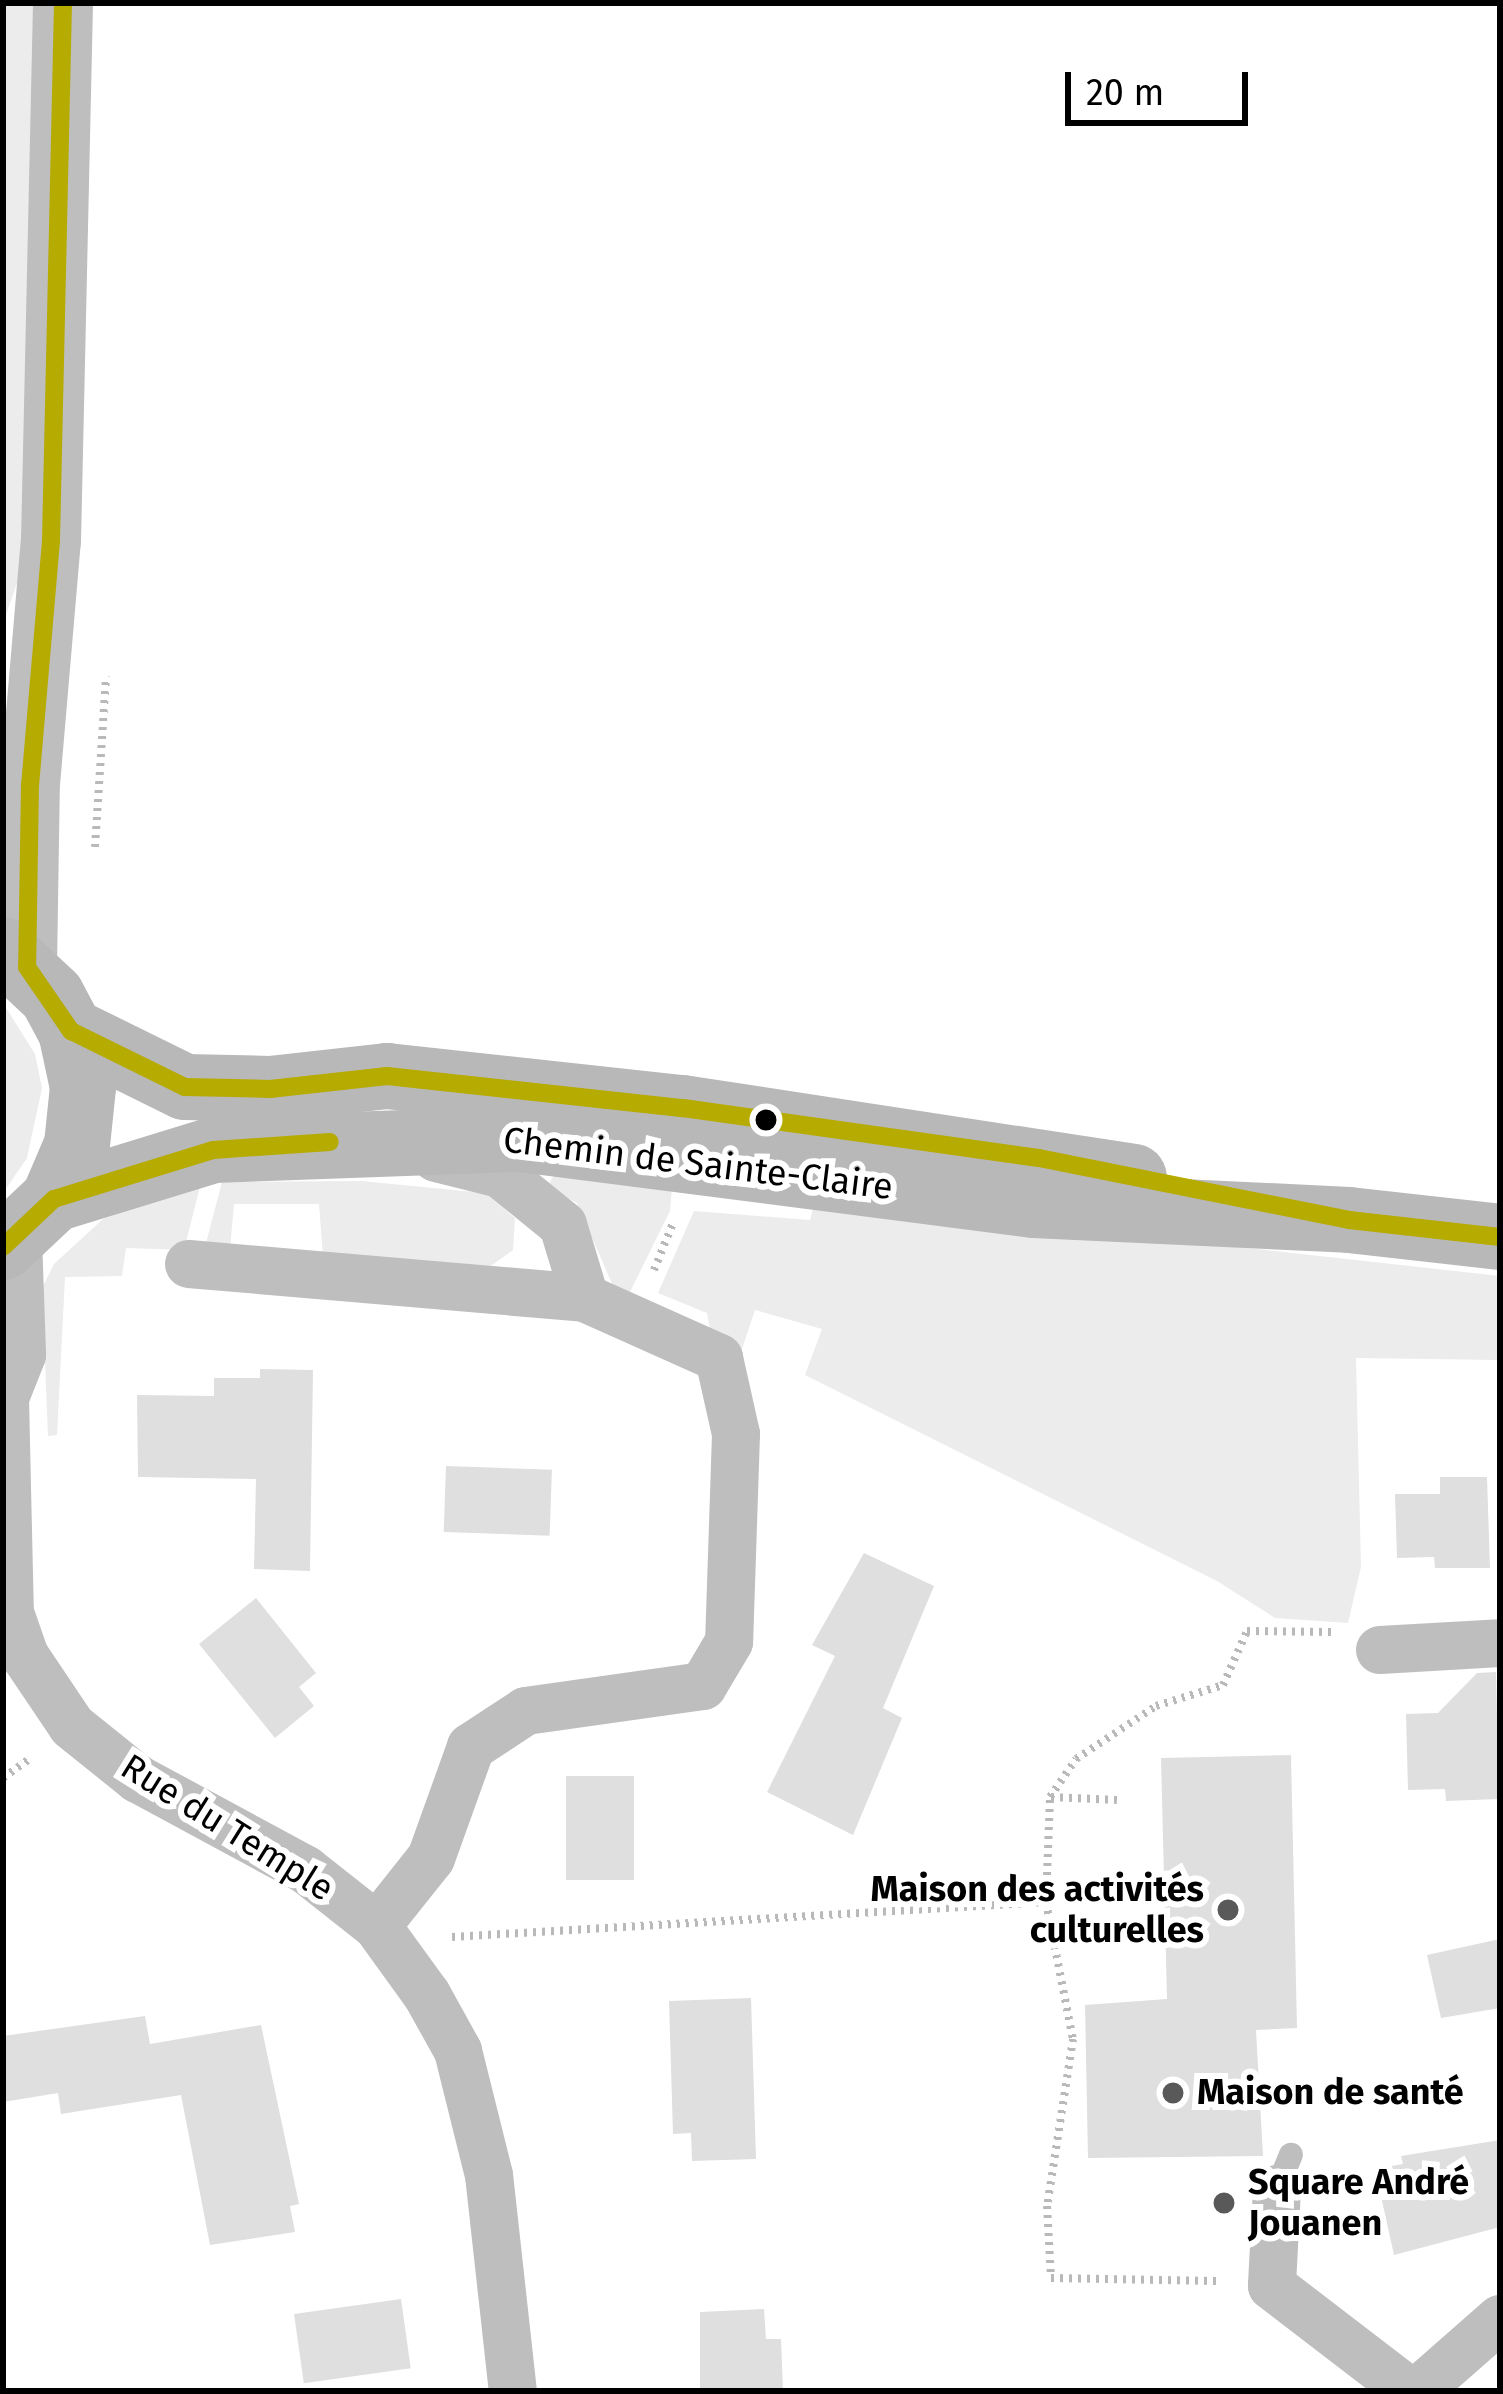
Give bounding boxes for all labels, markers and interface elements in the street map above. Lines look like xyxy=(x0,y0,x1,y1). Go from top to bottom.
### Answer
scale bar xyxy=(1071,48,1254,122)
text: 20 m xyxy=(1086,71,1164,115)
unlabelled marker xyxy=(755,1109,777,1131)
street label: Chemin de Sainte-Claire xyxy=(501,1119,895,1209)
street label: Rue du Temple xyxy=(113,1745,341,1911)
place label: Maison des activités culturelles xyxy=(871,1867,1204,1952)
marker: Maison des activités culturelles xyxy=(1215,1897,1241,1923)
place label: Maison de santé xyxy=(1197,2071,1464,2115)
marker: Maison de santé xyxy=(1160,2080,1186,2106)
place label: Square André Jouanen xyxy=(1248,2160,1469,2245)
marker: Square André Jouanen xyxy=(1211,2190,1237,2216)

